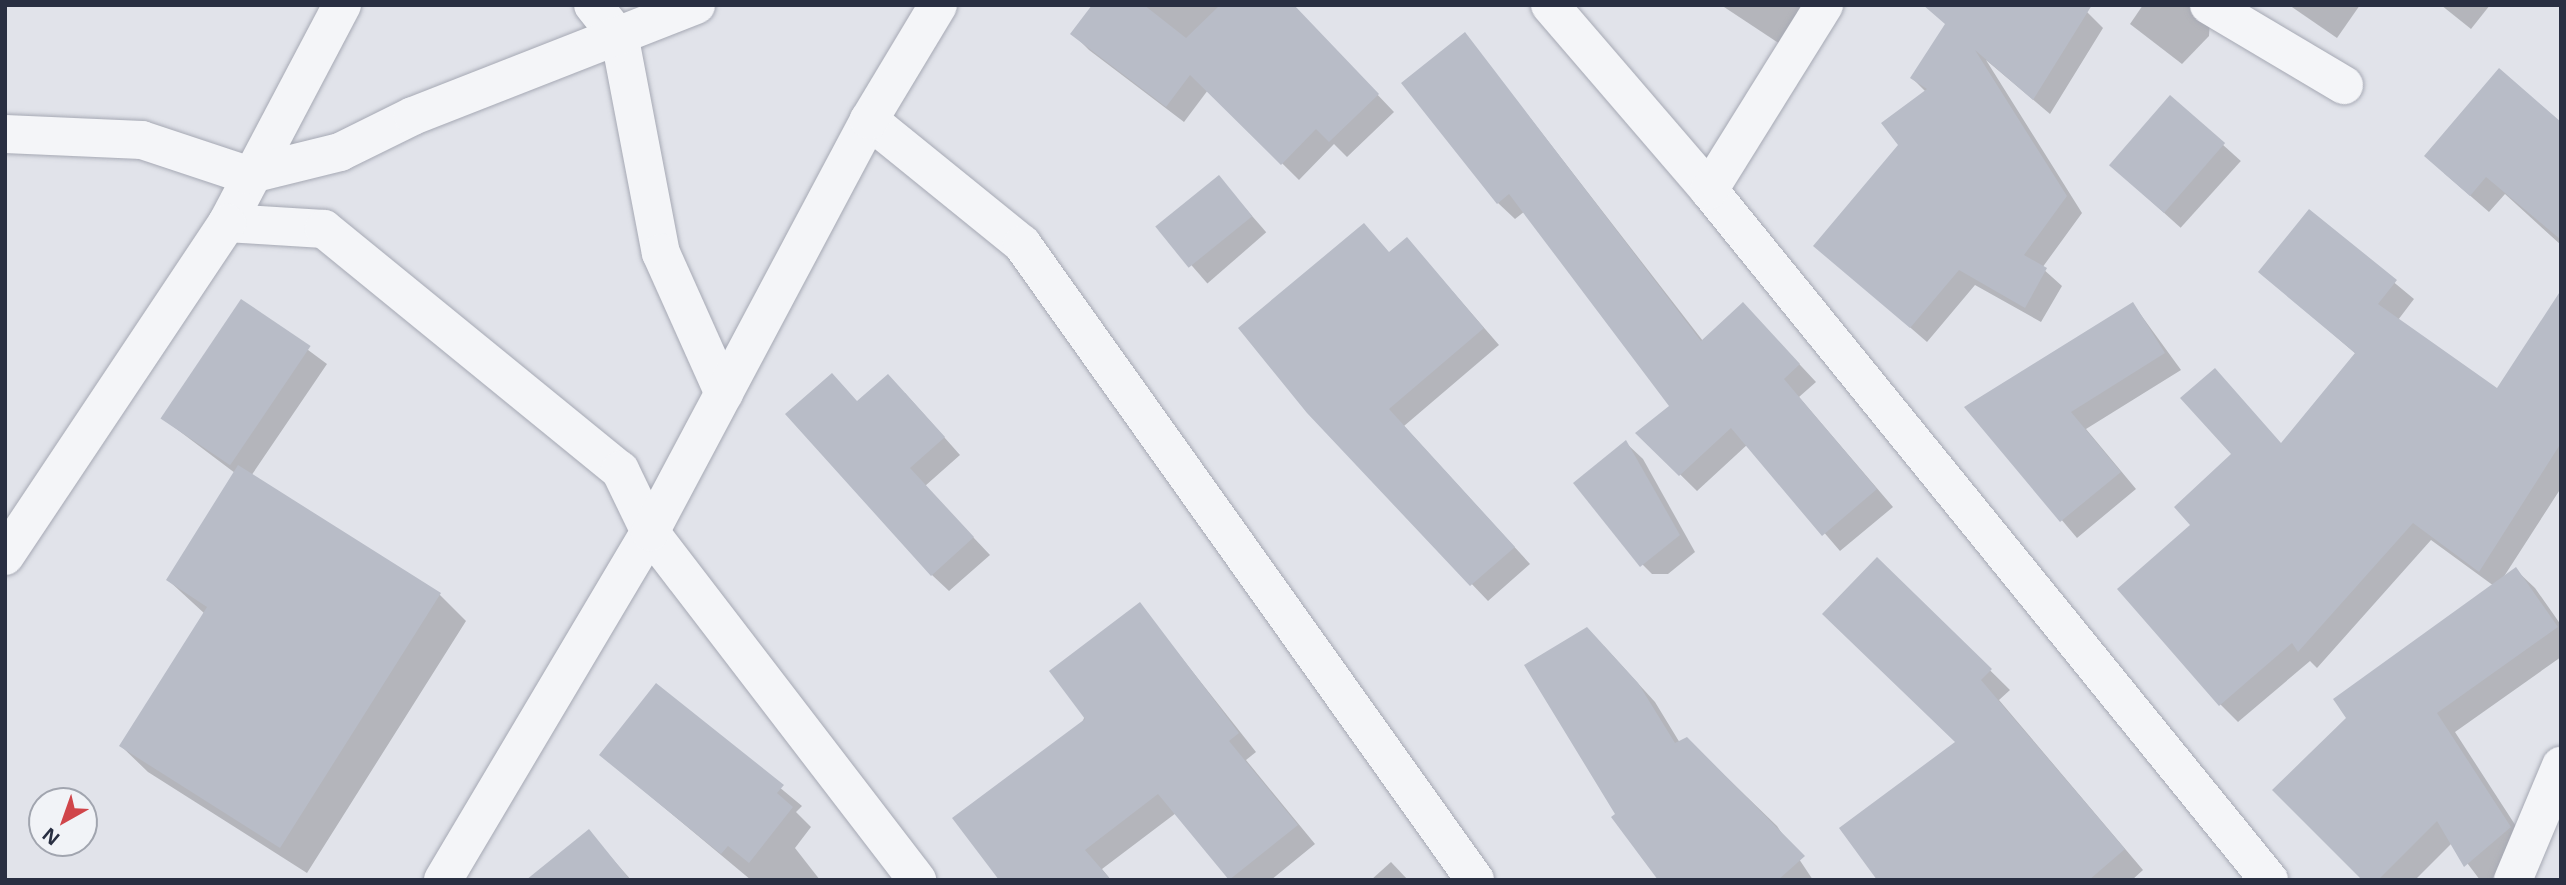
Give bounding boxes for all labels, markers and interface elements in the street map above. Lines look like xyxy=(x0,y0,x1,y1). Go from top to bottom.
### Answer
north arrow xyxy=(28,787,98,857)
text: N xyxy=(37,822,65,851)

